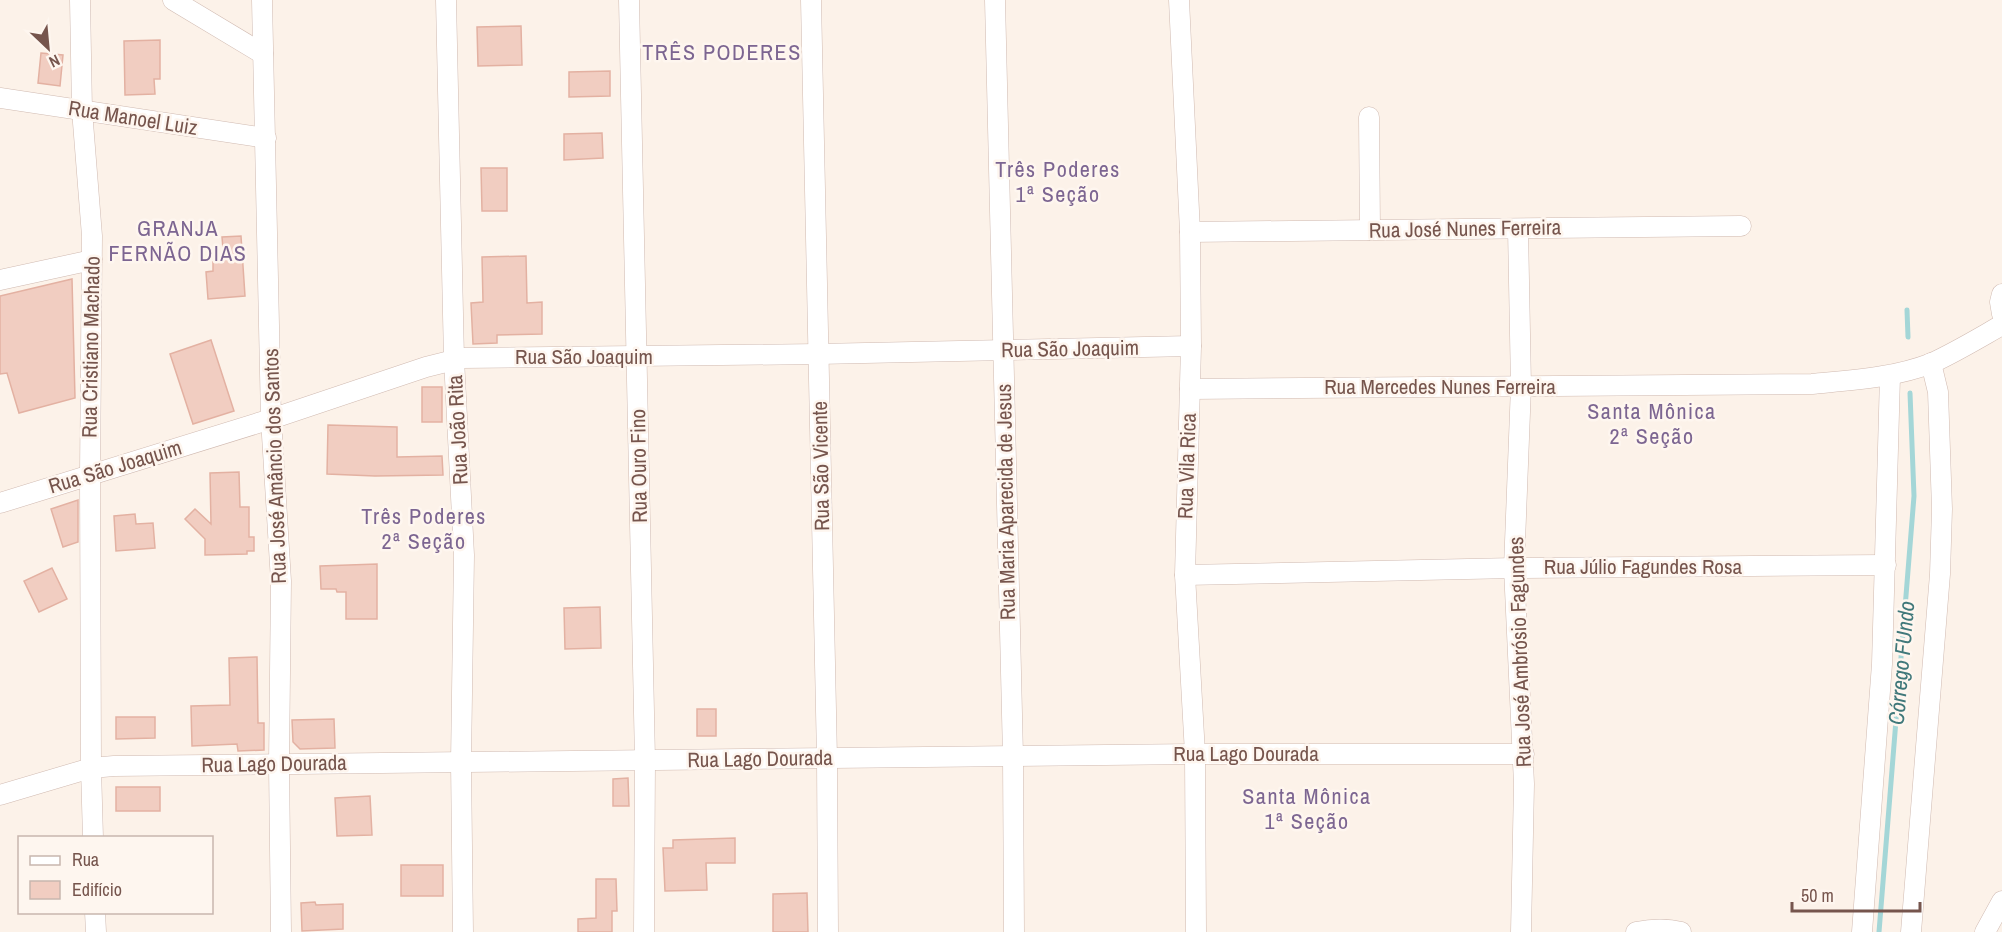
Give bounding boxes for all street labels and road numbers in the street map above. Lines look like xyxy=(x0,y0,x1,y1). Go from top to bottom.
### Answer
street label: Rua Manoel Luiz xyxy=(67,93,200,142)
street label: Rua José Nunes Ferreira xyxy=(1369,212,1562,245)
street label: Rua Cristiano Machado xyxy=(74,256,107,438)
street label: Rua São Joaquim xyxy=(1001,333,1139,364)
street label: Rua São Joaquim xyxy=(515,342,653,371)
street label: Rua José Amâncio dos Santos xyxy=(256,348,293,584)
street label: Rua Mercedes Nunes Ferreira xyxy=(1324,372,1556,401)
street label: Rua João Rita xyxy=(440,374,475,486)
street label: Rua Maria Aparecida de Jesus xyxy=(989,384,1022,620)
street label: Rua São Vicente xyxy=(805,401,836,531)
street label: Rua Ouro Fino xyxy=(623,409,654,523)
street label: Rua Vila Rica xyxy=(1170,412,1203,519)
street label: Rua São Joaquim xyxy=(45,433,185,501)
street label: Rua José Ambrósio Fagundes xyxy=(1501,536,1538,768)
street label: Rua Júlio Fagundes Rosa xyxy=(1544,552,1743,581)
street label: Rua Lago Dourada xyxy=(1173,739,1319,768)
street label: Rua Lago Dourada xyxy=(687,743,833,774)
street label: Rua Lago Dourada xyxy=(201,748,347,779)

